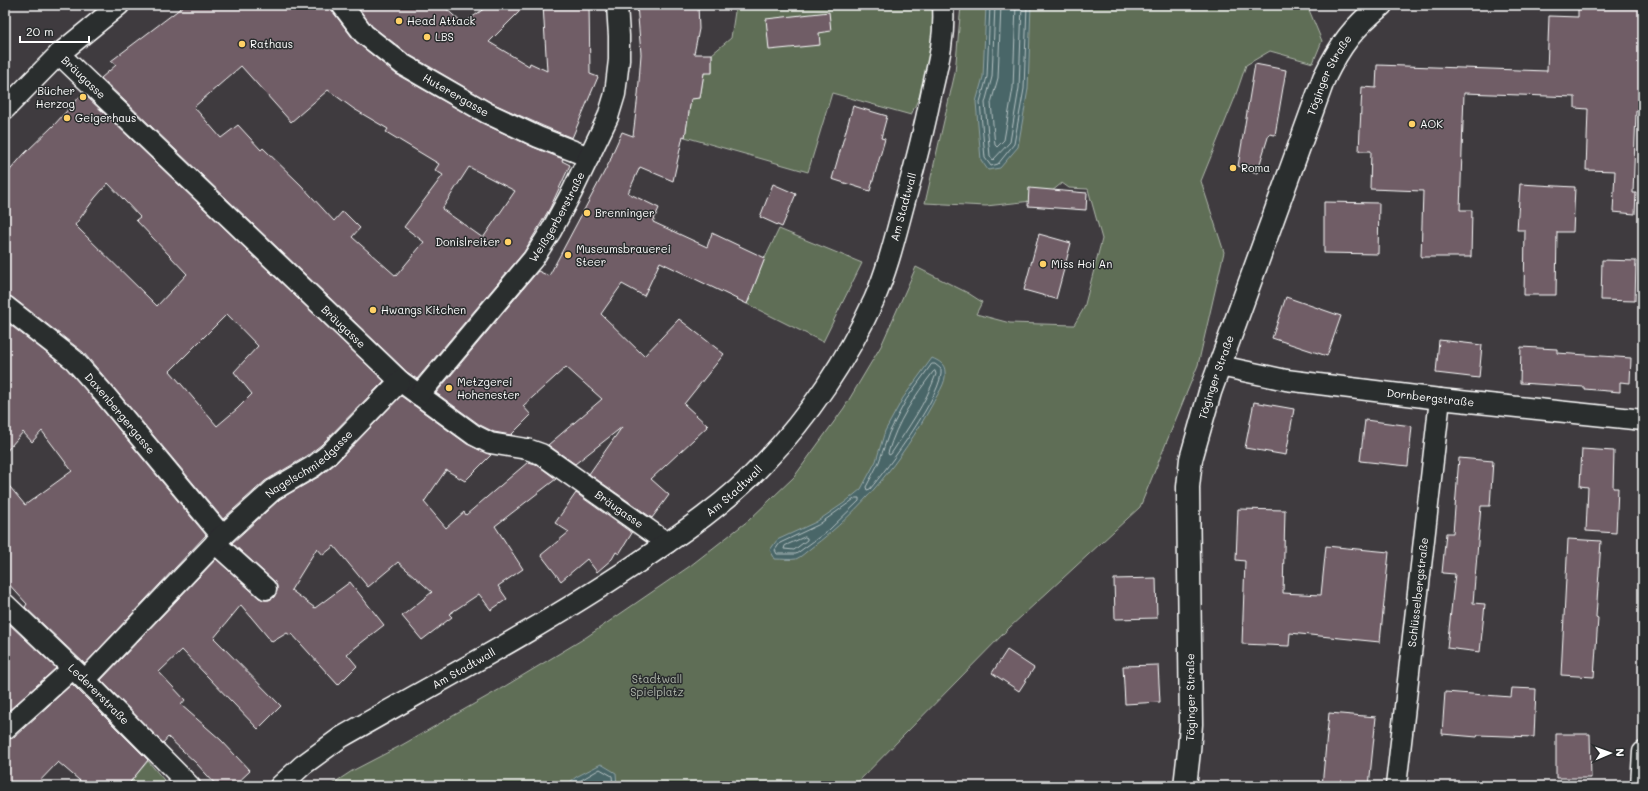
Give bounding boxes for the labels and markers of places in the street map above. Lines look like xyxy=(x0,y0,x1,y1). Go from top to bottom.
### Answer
place label: Head Attack xyxy=(407,13,476,28)
marker: Head Attack xyxy=(394,16,404,26)
place label: LBS xyxy=(435,29,454,44)
marker: LBS xyxy=(422,32,432,42)
place label: Rathaus xyxy=(250,36,293,51)
marker: Rathaus xyxy=(237,39,247,49)
place label: Bücher Herzog xyxy=(36,83,75,111)
marker: Bücher Herzog xyxy=(78,92,88,102)
place label: Geigerhaus xyxy=(75,110,136,125)
marker: Geigerhaus xyxy=(62,113,72,123)
place label: AOK xyxy=(1420,116,1443,131)
marker: AOK xyxy=(1407,119,1417,129)
place label: Roma xyxy=(1241,160,1270,175)
marker: Roma xyxy=(1228,163,1238,173)
place label: Brenninger xyxy=(595,205,655,220)
marker: Brenninger xyxy=(582,208,592,218)
place label: Donislreiter xyxy=(435,234,500,249)
marker: Donislreiter xyxy=(503,237,513,247)
place label: Museumsbrauerei Steer xyxy=(576,241,671,269)
marker: Museumsbrauerei Steer xyxy=(563,250,573,260)
place label: Miss Hoi An xyxy=(1051,256,1112,271)
marker: Miss Hoi An xyxy=(1038,259,1048,269)
place label: Hwangs Kitchen xyxy=(381,302,466,317)
marker: Hwangs Kitchen xyxy=(368,305,378,315)
place label: Metzgerei Hohenester xyxy=(457,374,520,402)
marker: Metzgerei Hohenester xyxy=(444,383,454,393)

